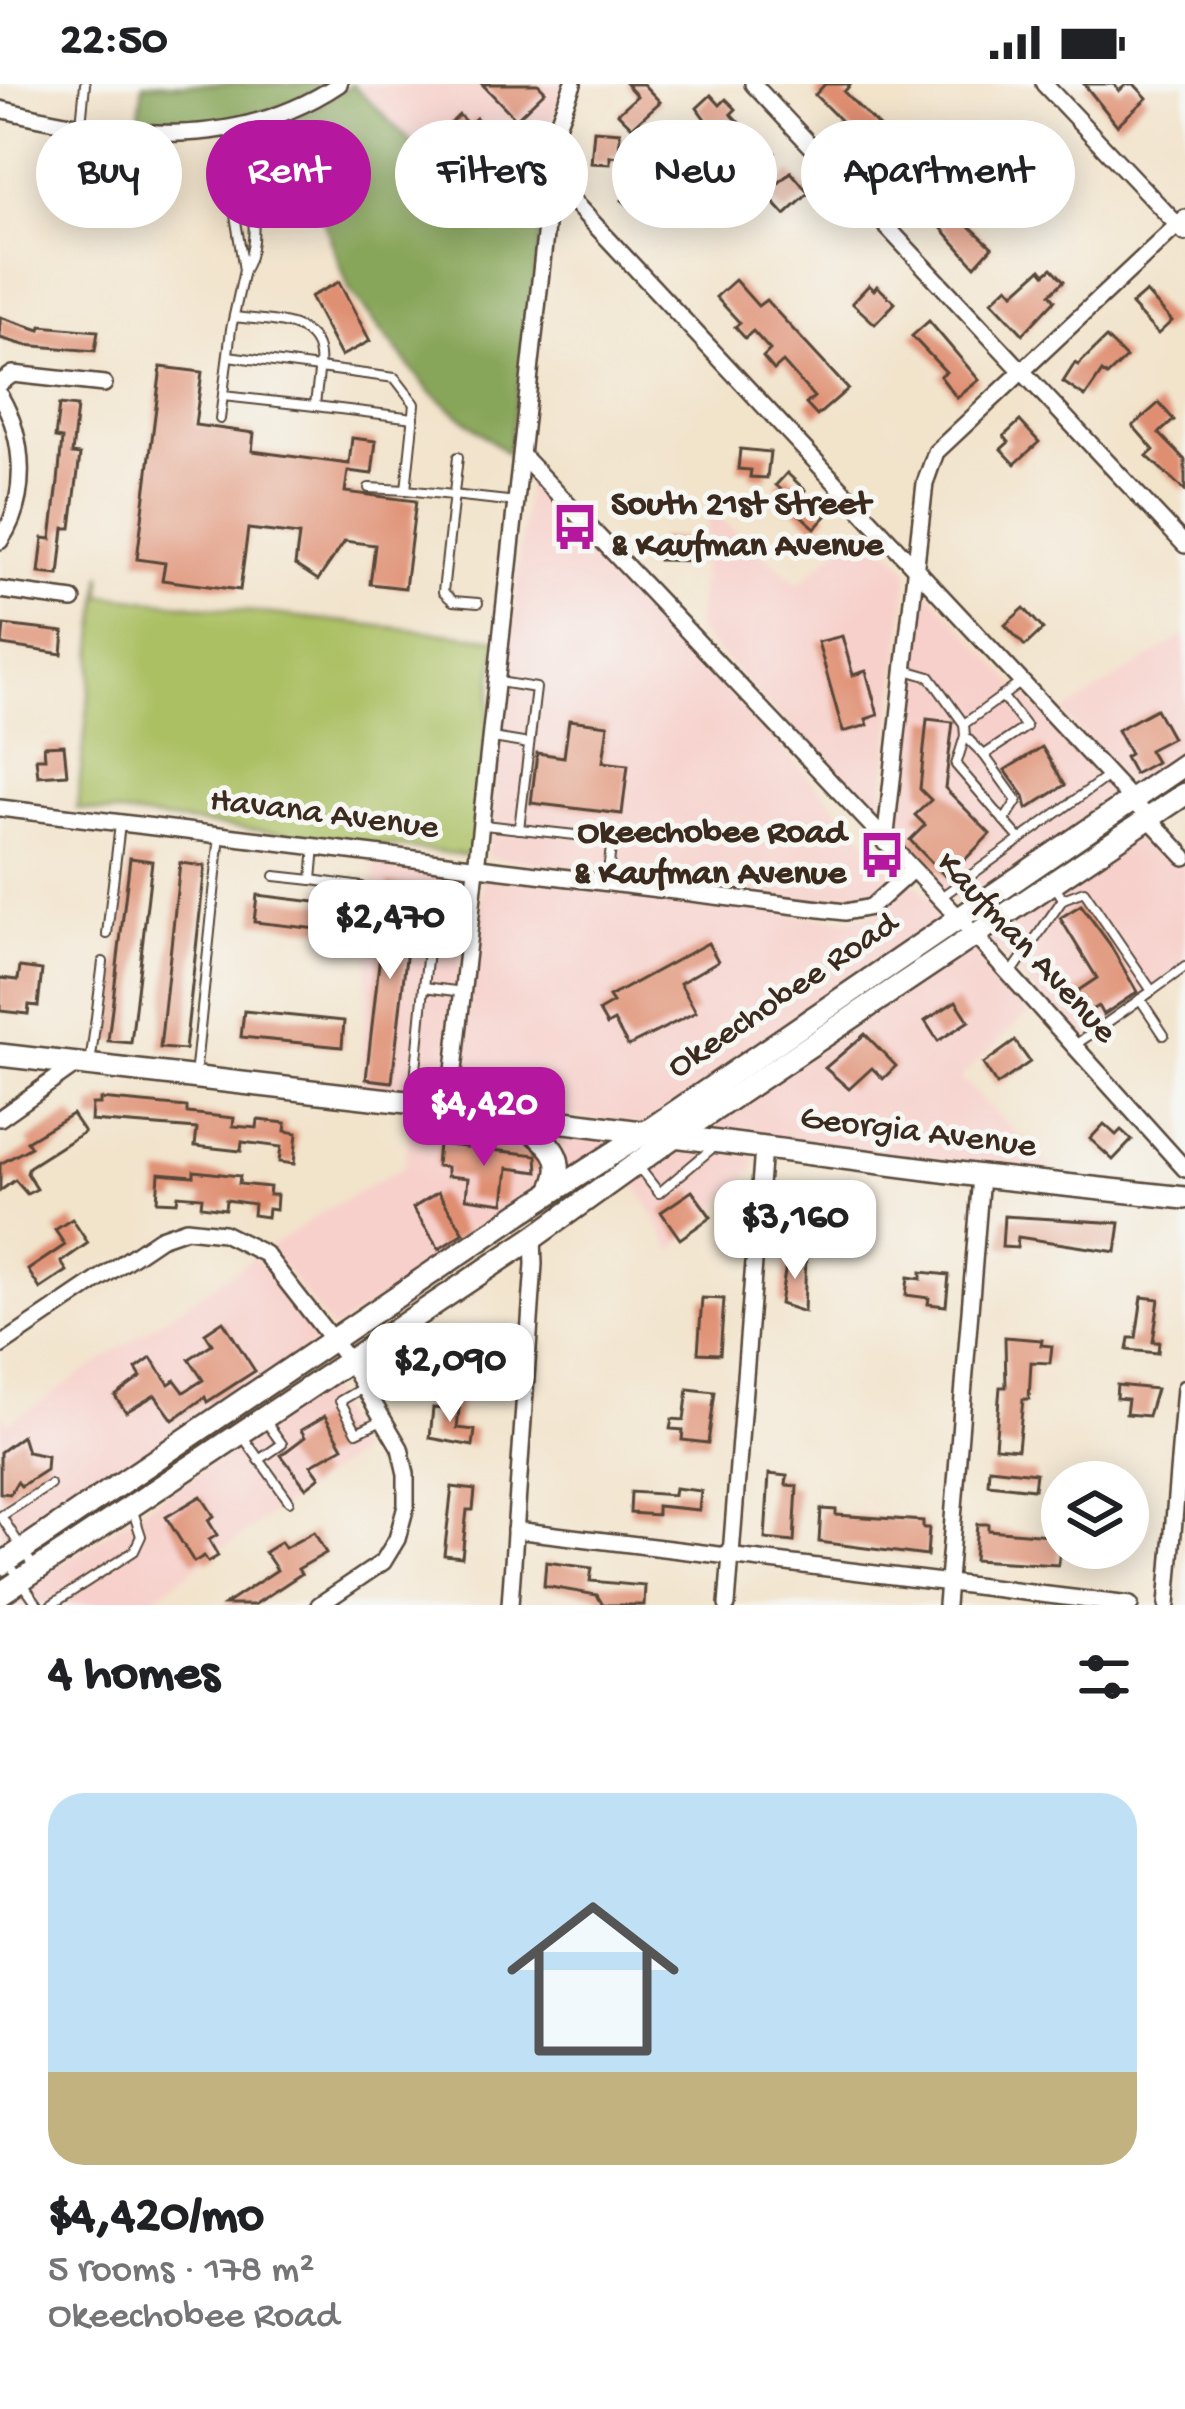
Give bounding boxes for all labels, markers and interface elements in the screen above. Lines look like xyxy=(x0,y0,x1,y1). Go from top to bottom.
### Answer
text: 22:50 xyxy=(60,16,167,69)
chip: Buy xyxy=(36,120,182,228)
chip: Rent xyxy=(206,120,371,228)
chip: Filters xyxy=(395,120,588,228)
chip: New xyxy=(612,120,777,228)
chip: Apartment xyxy=(801,120,1075,228)
place label: South 21st Street & Kaufman Avenue xyxy=(611,485,885,569)
bus stop icon: South 21st Street & Kaufman Avenue xyxy=(550,502,600,552)
street label: Havana Avenue xyxy=(207,781,441,851)
place label: Okeechobee Road & Kaufman Avenue xyxy=(574,813,850,897)
bus stop icon: Okeechobee Road & Kaufman Avenue xyxy=(857,830,907,880)
street label: Kaufman Avenue xyxy=(925,844,1125,1054)
pin: $2,470 xyxy=(292,880,488,982)
text: $2,470 xyxy=(335,896,445,942)
street label: Okeechobee Road xyxy=(661,902,910,1090)
pin: $4,420 xyxy=(386,1067,582,1169)
text: $4,420 xyxy=(430,1083,538,1129)
street label: Georgia Avenue xyxy=(797,1098,1039,1170)
pin: $3,160 xyxy=(697,1180,893,1282)
text: $3,160 xyxy=(741,1196,849,1242)
pin: $2,090 xyxy=(352,1323,548,1425)
text: $2,090 xyxy=(394,1339,506,1385)
map controls xyxy=(1041,1461,1149,1569)
button: layers xyxy=(1041,1461,1149,1569)
icon: filters xyxy=(1071,1644,1137,1710)
text: 4 homes xyxy=(48,1647,219,1707)
icon: home xyxy=(485,1871,701,2087)
text: $4,420/mo xyxy=(48,2189,264,2249)
text: 5 rooms · 178 m² xyxy=(48,2249,315,2295)
text: Okeechobee Road xyxy=(48,2295,339,2341)

